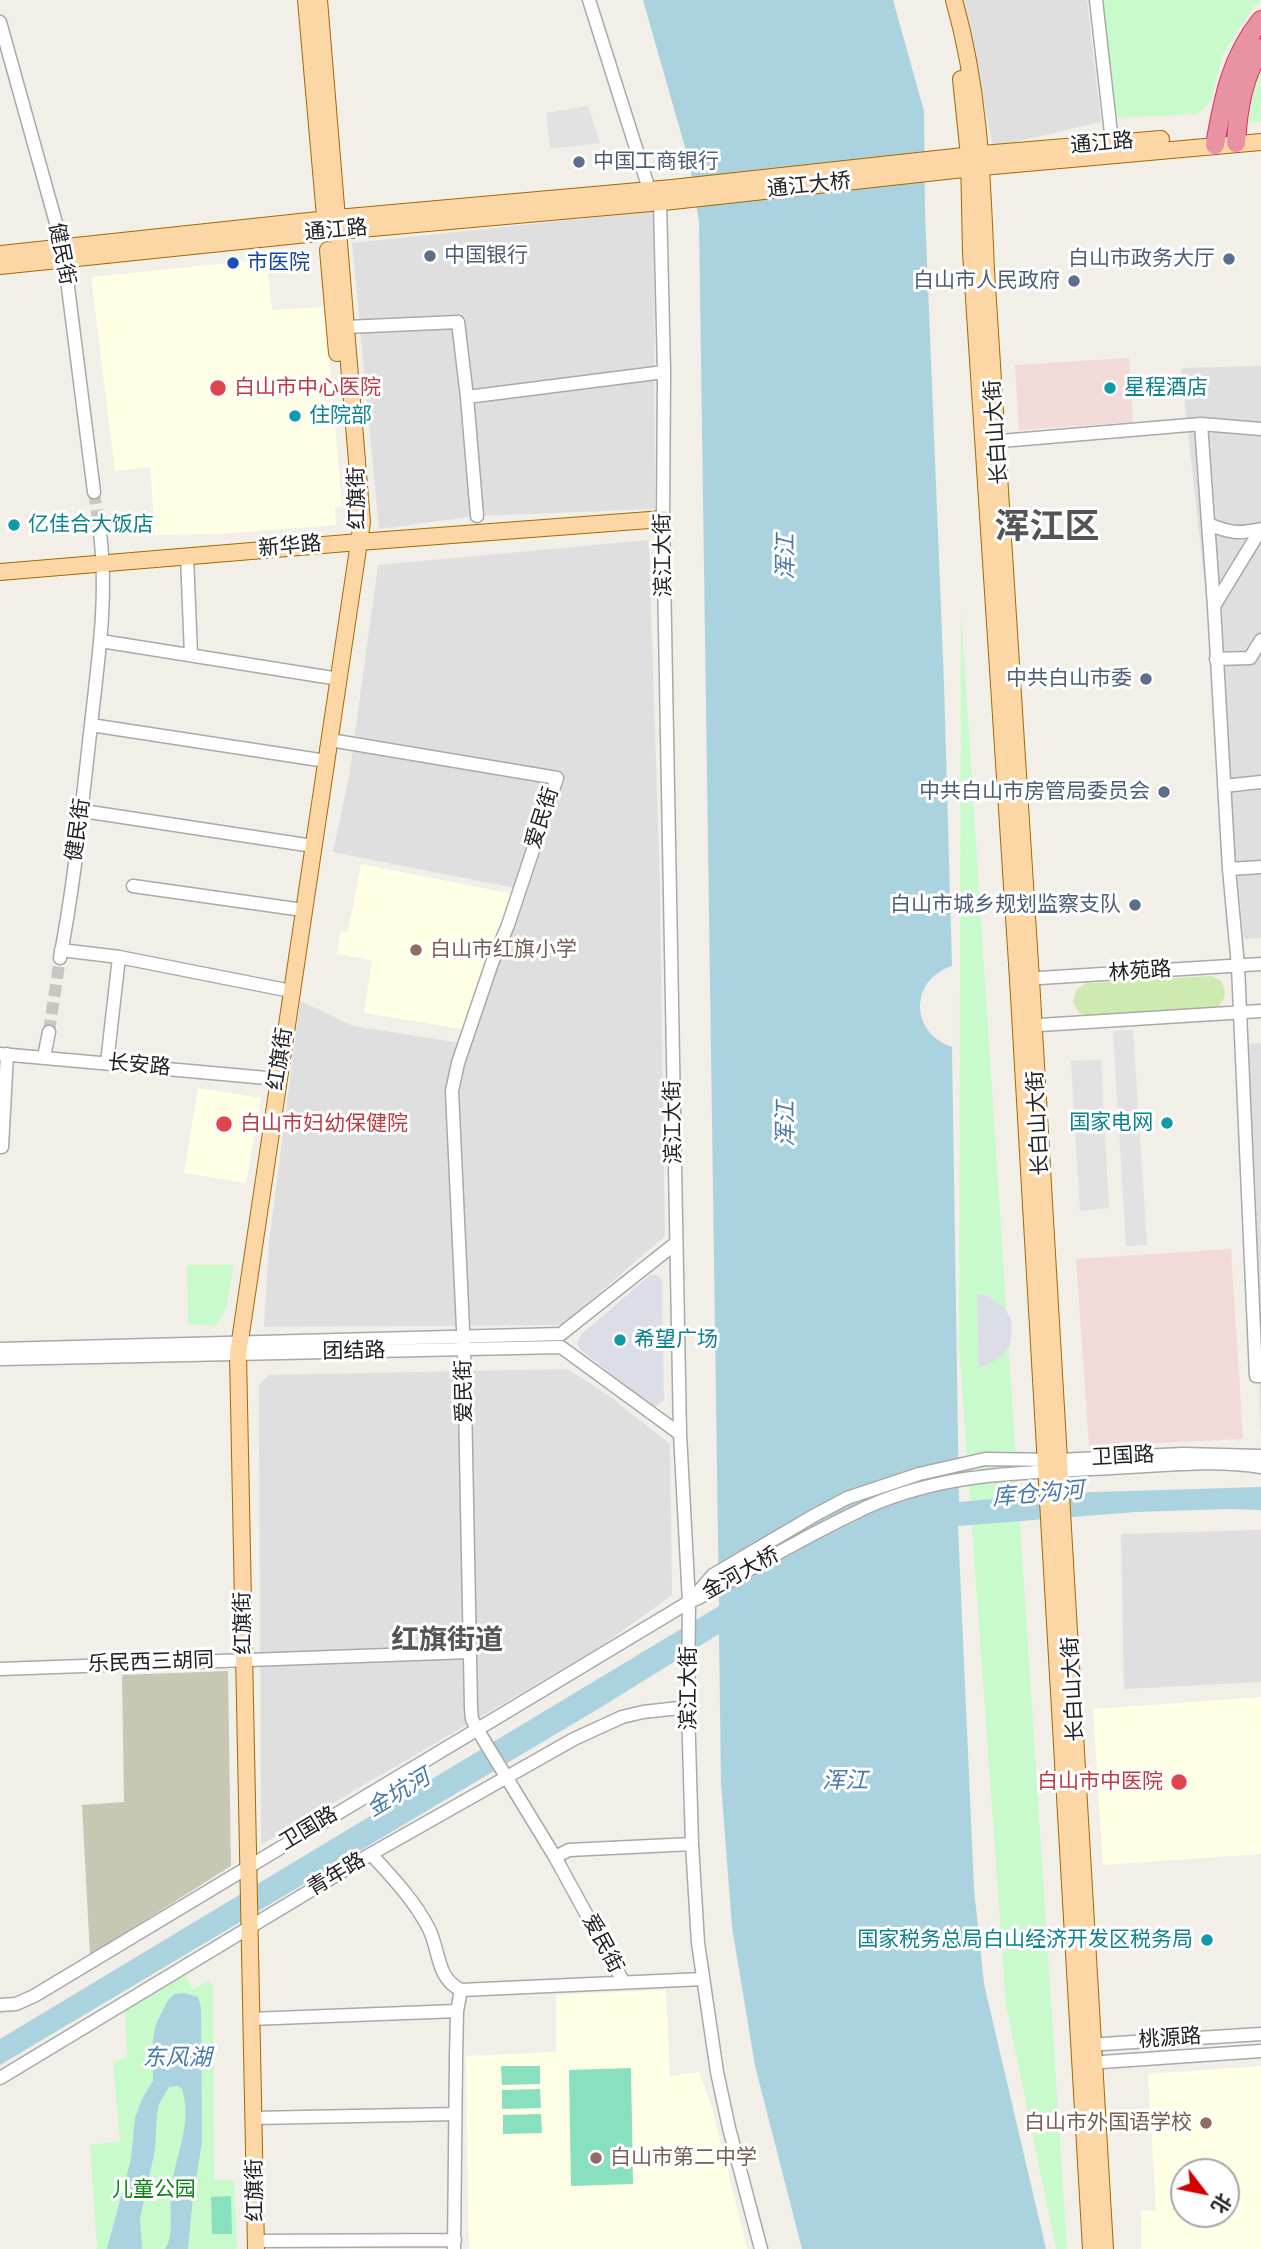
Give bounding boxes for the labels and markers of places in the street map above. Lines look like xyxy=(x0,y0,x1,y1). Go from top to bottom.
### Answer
place label: 中国工商银行 xyxy=(593,149,719,175)
marker: 中国工商银行 xyxy=(571,154,587,170)
place label: 中国银行 xyxy=(444,243,528,269)
place label: 白山市政务大厅 xyxy=(1068,246,1215,272)
marker: 中国银行 xyxy=(422,248,438,264)
place label: 市医院 xyxy=(247,250,310,276)
marker: 白山市政务大厅 xyxy=(1221,251,1237,267)
marker: 市医院 xyxy=(225,255,241,271)
place label: 白山市人民政府 xyxy=(913,268,1060,294)
marker: 白山市人民政府 xyxy=(1066,273,1082,289)
place label: 白山市中心医院 xyxy=(234,375,381,401)
place label: 星程酒店 xyxy=(1124,375,1208,401)
marker: 白山市中心医院 xyxy=(208,378,228,398)
marker: 星程酒店 xyxy=(1102,380,1118,396)
place label: 住院部 xyxy=(309,403,372,429)
marker: 住院部 xyxy=(287,408,303,424)
place label: 亿佳合大饭店 xyxy=(28,512,154,538)
marker: 亿佳合大饭店 xyxy=(6,517,22,533)
place label: 中共白山市委 xyxy=(1006,666,1132,692)
marker: 中共白山市委 xyxy=(1138,671,1154,687)
place label: 中共白山市房管局委员会 xyxy=(919,779,1150,805)
marker: 中共白山市房管局委员会 xyxy=(1156,784,1172,800)
place label: 白山市城乡规划监察支队 xyxy=(890,892,1121,918)
marker: 白山市城乡规划监察支队 xyxy=(1127,897,1143,913)
place label: 白山市红旗小学 xyxy=(430,937,577,963)
marker: 白山市红旗小学 xyxy=(408,942,424,958)
place label: 国家电网 xyxy=(1069,1110,1153,1136)
place label: 白山市妇幼保健院 xyxy=(240,1111,408,1137)
marker: 白山市妇幼保健院 xyxy=(214,1114,234,1134)
marker: 国家电网 xyxy=(1159,1115,1175,1131)
place label: 希望广场 xyxy=(634,1327,718,1353)
marker: 希望广场 xyxy=(612,1332,628,1348)
place label: 白山市中医院 xyxy=(1037,1769,1163,1795)
marker: 白山市中医院 xyxy=(1169,1772,1189,1792)
place label: 国家税务总局白山经济开发区税务局 xyxy=(857,1927,1193,1953)
marker: 国家税务总局白山经济开发区税务局 xyxy=(1199,1932,1215,1948)
place label: 白山市外国语学校 xyxy=(1024,2110,1192,2136)
marker: 白山市外国语学校 xyxy=(1198,2115,1214,2131)
place label: 白山市第二中学 xyxy=(610,2145,757,2171)
marker: 白山市第二中学 xyxy=(588,2150,604,2166)

